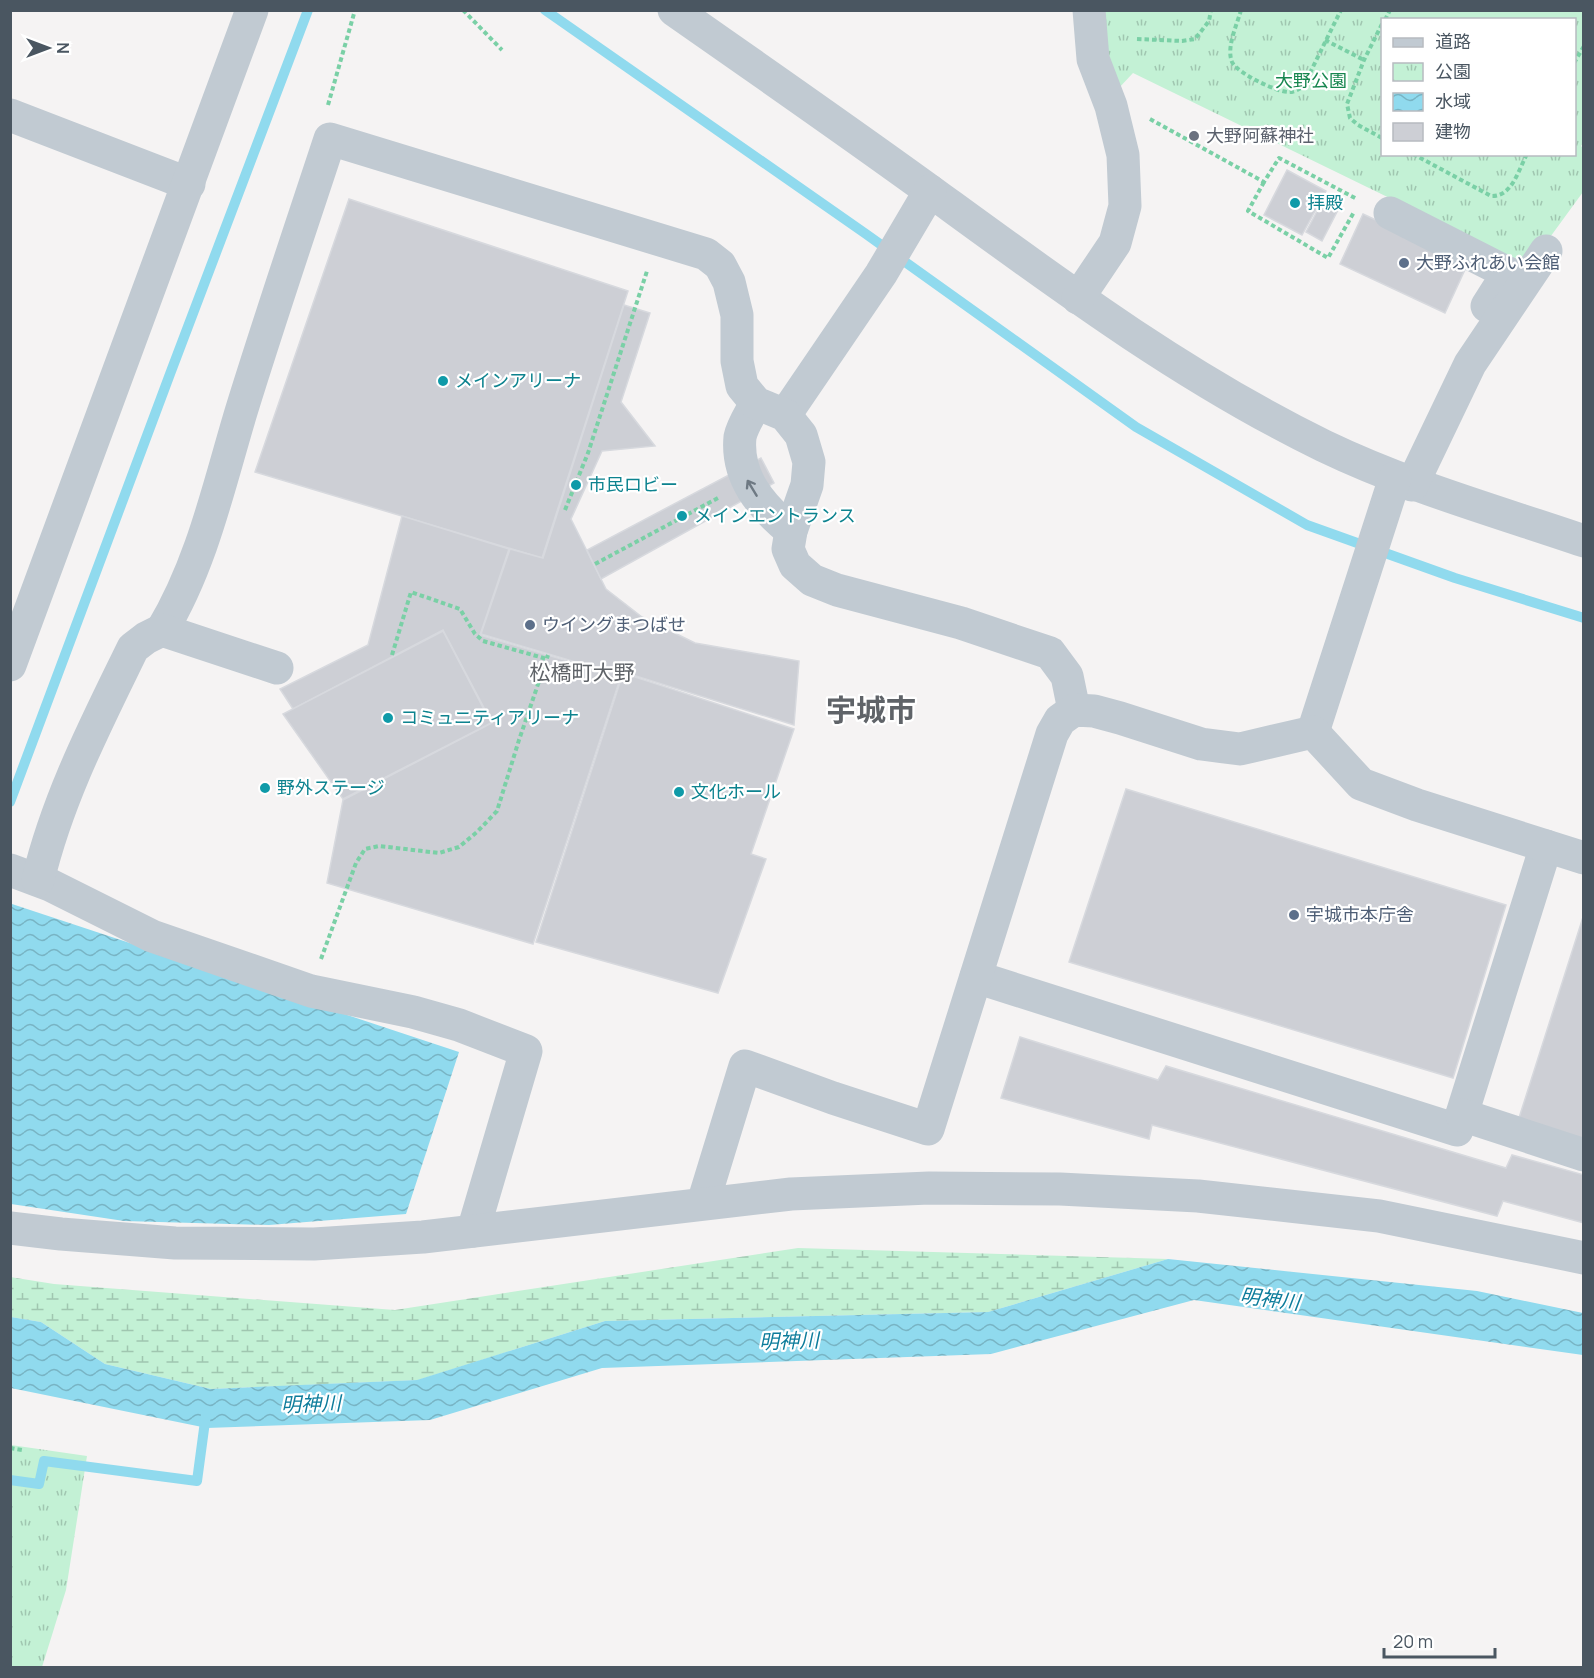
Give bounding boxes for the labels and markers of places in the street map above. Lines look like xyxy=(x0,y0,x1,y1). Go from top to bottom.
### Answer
place label: 大野阿蘇神社 xyxy=(1206,123,1314,147)
marker: 大野阿蘇神社 xyxy=(1187,129,1201,143)
place label: 拝殿 xyxy=(1307,190,1343,214)
marker: 拝殿 xyxy=(1288,196,1302,210)
place label: 大野ふれあい会館 xyxy=(1416,250,1560,274)
marker: 大野ふれあい会館 xyxy=(1397,256,1411,270)
place label: メインアリーナ xyxy=(455,368,581,392)
marker: メインアリーナ xyxy=(436,374,450,388)
place label: 市民ロビー xyxy=(588,472,678,496)
marker: 市民ロビー xyxy=(569,478,583,492)
place label: メインエントランス xyxy=(694,503,856,527)
marker: メインエントランス xyxy=(675,509,689,523)
place label: ウイングまつばせ xyxy=(542,612,686,636)
marker: ウイングまつばせ xyxy=(523,618,537,632)
place label: コミュニティアリーナ xyxy=(400,705,579,729)
marker: コミュニティアリーナ xyxy=(381,711,395,725)
place label: 野外ステージ xyxy=(277,775,385,799)
place label: 文化ホール xyxy=(691,779,781,803)
marker: 野外ステージ xyxy=(258,781,272,795)
marker: 文化ホール xyxy=(672,785,686,799)
place label: 宇城市本庁舎 xyxy=(1306,902,1414,926)
marker: 宇城市本庁舎 xyxy=(1287,908,1301,922)

